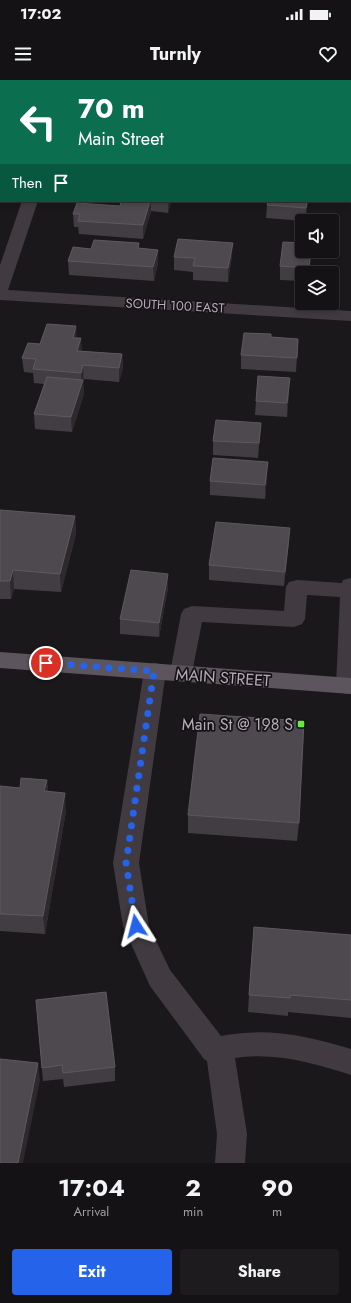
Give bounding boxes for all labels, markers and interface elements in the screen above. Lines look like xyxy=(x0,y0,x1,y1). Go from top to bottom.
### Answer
text: 17:02 xyxy=(20,3,61,25)
text: Turnly xyxy=(150,41,201,67)
icon: menu xyxy=(12,43,34,65)
icon: heart xyxy=(317,43,339,65)
text: 70 m xyxy=(78,88,145,129)
icon: left xyxy=(12,96,64,148)
text: Main Street xyxy=(78,126,164,152)
text: Then xyxy=(12,172,42,194)
icon: arrive xyxy=(50,172,72,194)
map controls xyxy=(295,214,339,310)
button: sound xyxy=(295,214,339,258)
button: layers xyxy=(295,266,339,310)
street label: SOUTH 100 EAST xyxy=(125,293,225,318)
pin xyxy=(29,646,63,680)
icon: arrive xyxy=(35,652,57,674)
street label: MAIN STREET xyxy=(175,663,272,692)
place label: Main St @ 198 S xyxy=(182,713,293,736)
marker: Main St @ 198 S xyxy=(296,719,306,729)
position arrow xyxy=(115,905,157,947)
text: 17:04 xyxy=(58,1170,125,1205)
text: 2 xyxy=(185,1170,201,1205)
text: 90 xyxy=(261,1170,293,1205)
text: Arrival xyxy=(74,1202,109,1221)
text: min xyxy=(183,1202,203,1221)
text: m xyxy=(272,1202,282,1221)
button: Exit xyxy=(12,1249,172,1295)
button: Share xyxy=(180,1249,339,1295)

